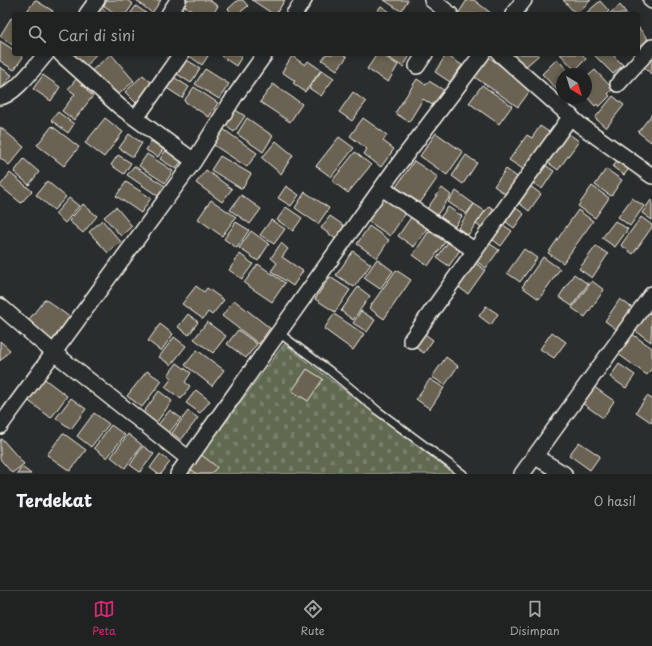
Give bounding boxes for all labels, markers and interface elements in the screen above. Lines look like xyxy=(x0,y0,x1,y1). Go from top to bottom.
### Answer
search box xyxy=(12,12,640,56)
icon: search xyxy=(26,23,48,45)
text: Cari di sini xyxy=(58,23,135,46)
north arrow xyxy=(556,68,592,104)
text: Terdekat xyxy=(16,487,92,513)
text: 0 hasil xyxy=(594,491,636,510)
tab: Peta xyxy=(92,598,116,639)
tab: Rute xyxy=(301,598,325,639)
tab: Disimpan xyxy=(509,598,560,639)

